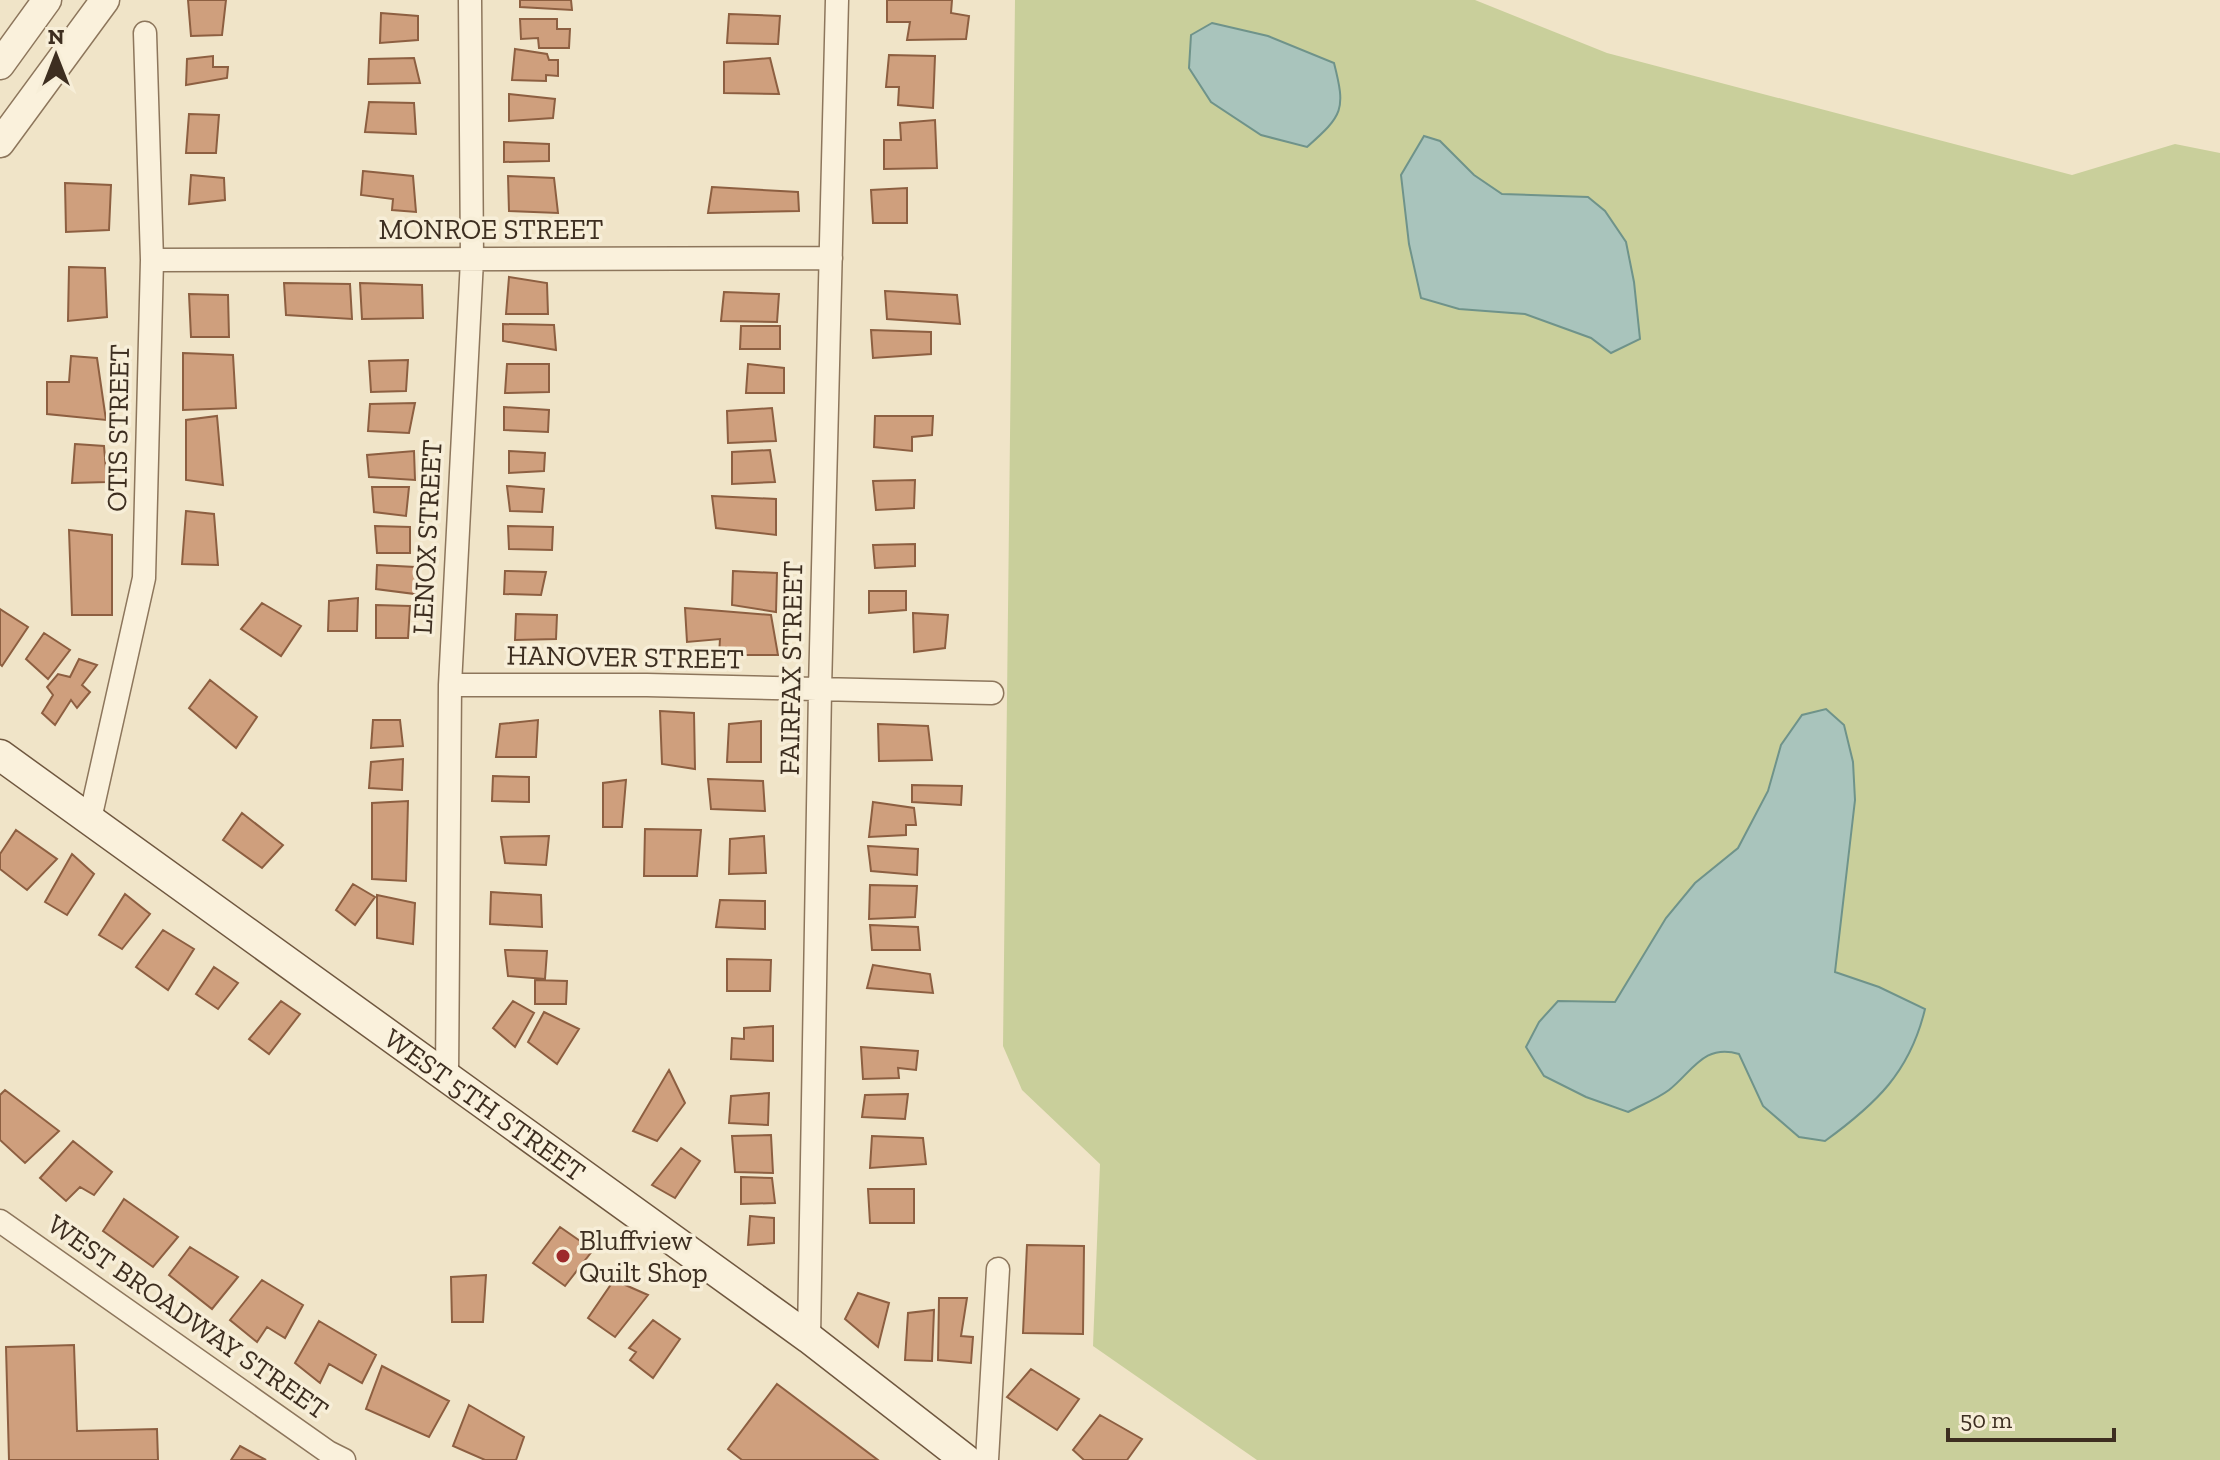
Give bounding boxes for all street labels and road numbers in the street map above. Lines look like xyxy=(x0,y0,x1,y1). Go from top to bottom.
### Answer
street label: MONROE STREET xyxy=(379,213,603,246)
street label: OTIS STREET xyxy=(100,344,136,512)
street label: LENOX STREET xyxy=(405,439,449,635)
street label: FAIRFAX STREET xyxy=(773,560,809,776)
street label: HANOVER STREET xyxy=(506,638,744,676)
street label: WEST 5TH STREET xyxy=(378,1021,592,1188)
street label: WEST BROADWAY STREET xyxy=(41,1207,335,1427)

